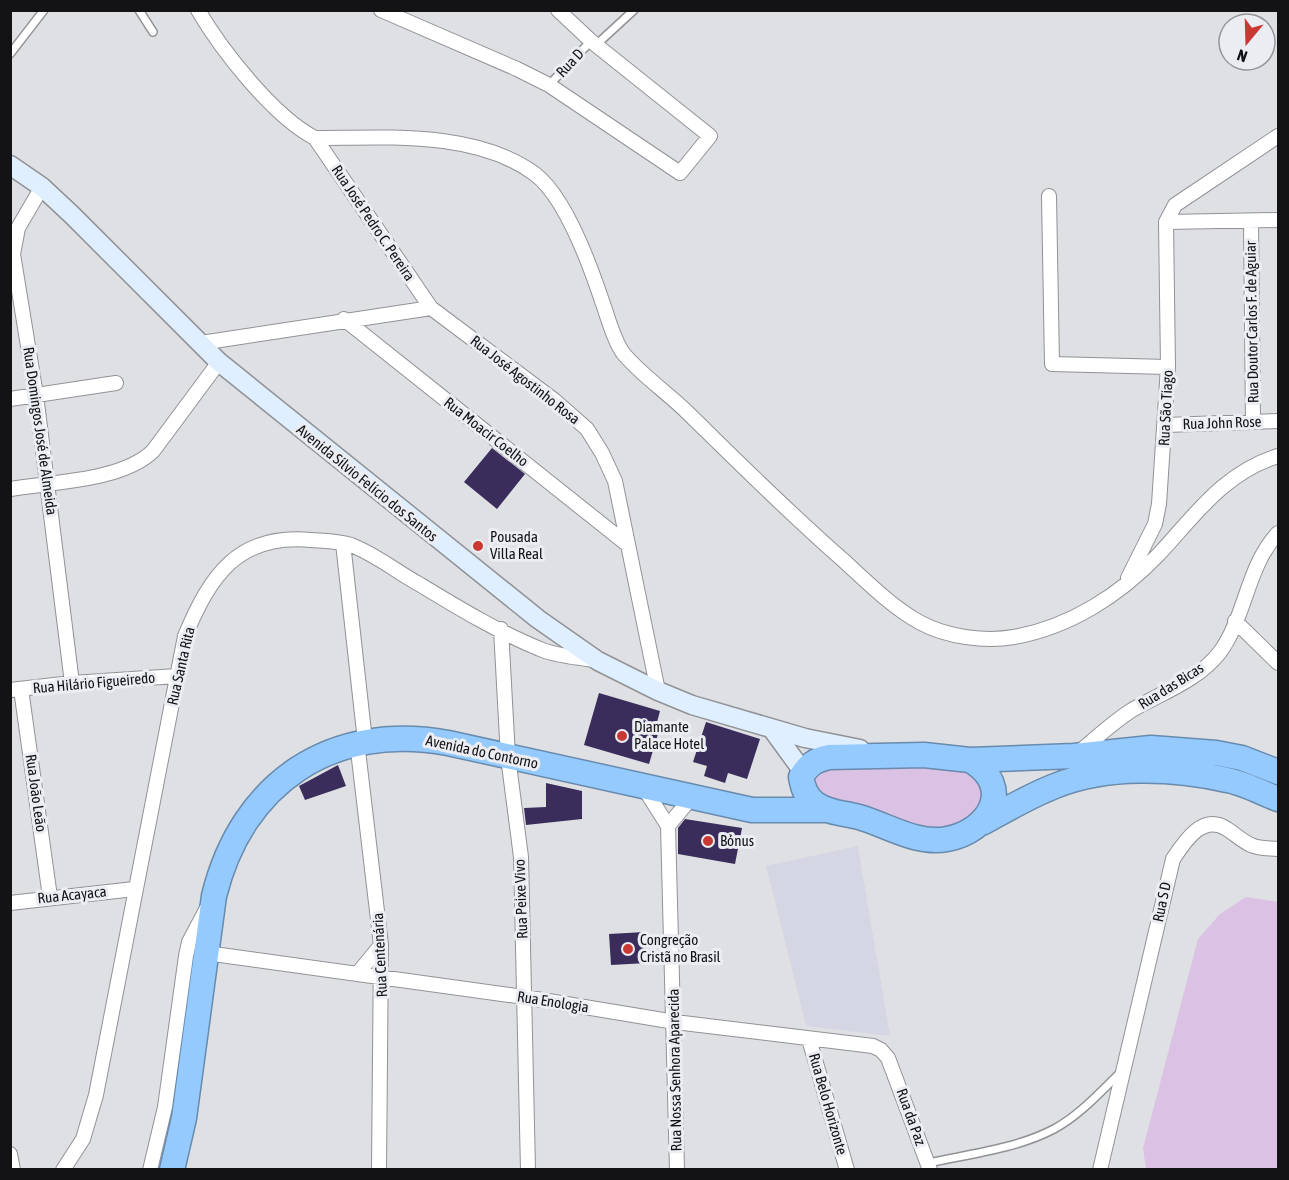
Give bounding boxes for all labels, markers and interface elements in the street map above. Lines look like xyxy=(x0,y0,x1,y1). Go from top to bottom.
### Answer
north arrow xyxy=(1217,12,1277,72)
street label: Rua D xyxy=(552,45,587,80)
text: N xyxy=(1235,46,1250,66)
street label: Rua José Pedro C. Pereira xyxy=(328,162,418,284)
street label: Rua Doutor Carlos F. de Aguiar xyxy=(1242,240,1261,403)
street label: Rua José Agostinho Rosa xyxy=(467,332,583,428)
street label: Rua Domingos José de Almeida xyxy=(20,346,61,516)
street label: Rua São Tiago xyxy=(1155,370,1176,446)
street label: Rua Moacir Coelho xyxy=(441,393,532,470)
street label: Rua John Rose xyxy=(1182,413,1262,432)
street label: Avenida Sílvio Felício dos Santos xyxy=(294,421,441,545)
place label: Pousada Villa Real xyxy=(490,528,543,562)
marker: Pousada Villa Real xyxy=(471,539,485,553)
street label: Rua Santa Rita xyxy=(163,625,198,707)
street label: Rua das Bicas xyxy=(1135,659,1206,712)
street label: Rua Hilário Figueiredo xyxy=(32,669,156,696)
place label: Diamante Palace Hotel xyxy=(634,718,704,752)
marker: Diamante Palace Hotel xyxy=(615,729,629,743)
street label: Avenida do Contorno xyxy=(424,731,540,772)
street label: Rua João Leão xyxy=(23,753,50,833)
place label: Bónus xyxy=(720,832,754,849)
marker: Bónus xyxy=(701,834,715,848)
street label: Rua Peixe Vivo xyxy=(511,859,530,939)
street label: Rua S D xyxy=(1149,880,1174,923)
street label: Rua Acayaca xyxy=(37,882,107,907)
street label: Rua Centenária xyxy=(369,912,390,998)
place label: Congreção Cristã no Brasil xyxy=(640,931,721,965)
marker: Congreção Cristã no Brasil xyxy=(621,942,635,956)
street label: Rua Enologia xyxy=(516,987,590,1016)
street label: Rua Nossa Senhora Aparecida xyxy=(665,988,684,1152)
street label: Rua Belo Horizonte xyxy=(806,1051,851,1157)
street label: Rua da Paz xyxy=(893,1086,930,1148)

